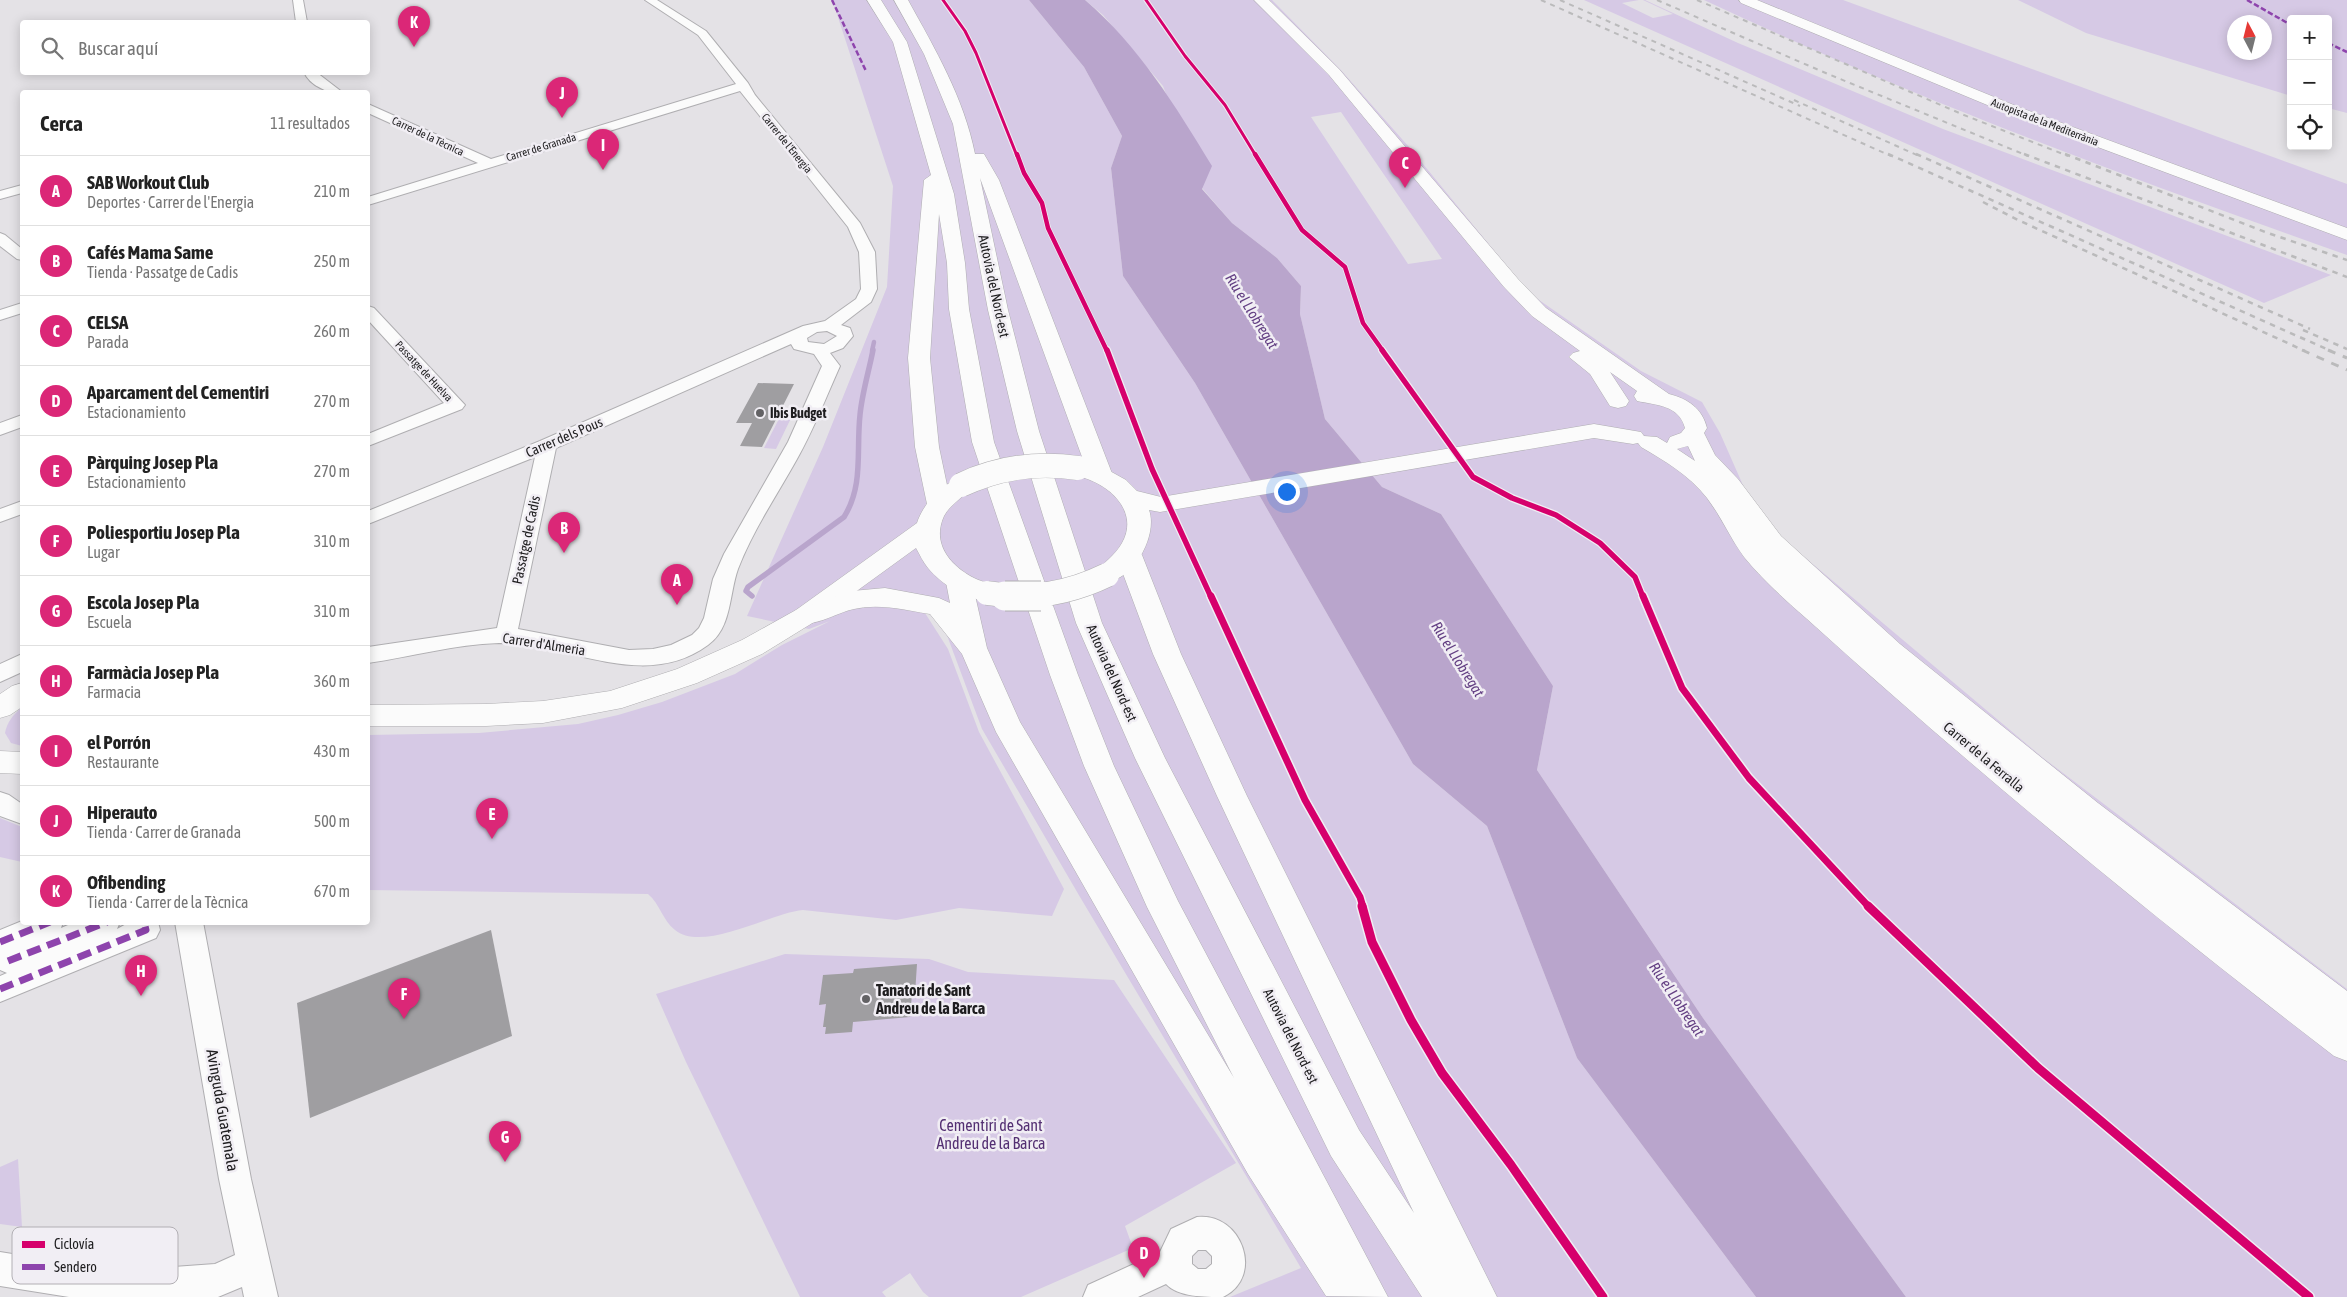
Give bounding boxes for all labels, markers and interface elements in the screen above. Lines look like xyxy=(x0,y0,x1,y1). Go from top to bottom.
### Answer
pin: K xyxy=(398,6,430,47)
north arrow xyxy=(2227,15,2272,60)
map controls xyxy=(2287,15,2332,150)
button: + xyxy=(2287,15,2332,60)
search box xyxy=(20,20,370,75)
icon: search xyxy=(38,34,66,62)
text: Buscar aquí xyxy=(78,37,158,59)
button: − xyxy=(2287,60,2332,105)
pin: J xyxy=(546,77,578,118)
street label: Autopista de la Mediterrània xyxy=(1990,96,2100,148)
button: locate xyxy=(2287,105,2332,150)
text: Cerca xyxy=(40,111,83,135)
street label: Carrer de l'Energia xyxy=(759,111,815,175)
text: 11 resultados xyxy=(270,114,350,132)
street label: Carrer de la Tècnica xyxy=(390,114,466,158)
pin: I xyxy=(587,129,619,170)
street label: Carrer de Granada xyxy=(504,131,578,163)
pin: C xyxy=(1389,147,1421,188)
text: SAB Workout Club xyxy=(87,171,210,193)
text: A xyxy=(52,182,60,200)
text: 210 m xyxy=(314,182,350,200)
text: Deportes · Carrer de l'Energia xyxy=(87,193,254,211)
street label: Autovia del Nord-est xyxy=(975,233,1013,339)
text: Cafés Mama Same xyxy=(87,241,213,263)
text: B xyxy=(52,252,60,270)
text: 250 m xyxy=(314,252,350,270)
text: Tienda · Passatge de Cadis xyxy=(87,263,238,281)
water label: Riu el Llobregat xyxy=(1222,270,1282,352)
text: CELSA xyxy=(87,311,128,333)
text: C xyxy=(52,322,60,340)
text: 260 m xyxy=(314,322,350,340)
text: Parada xyxy=(87,333,129,351)
street label: Passatge de Huelva xyxy=(393,338,455,404)
text: Aparcament del Cementiri xyxy=(87,381,269,403)
text: D xyxy=(52,392,60,410)
text: 270 m xyxy=(314,392,350,410)
text: Estacionamiento xyxy=(87,403,186,421)
place label: Ibis Budget xyxy=(770,405,826,421)
marker: Ibis Budget xyxy=(754,407,766,419)
street label: Carrer dels Pous xyxy=(523,414,605,460)
text: Pàrquing Josep Pla xyxy=(87,451,218,473)
text: E xyxy=(53,462,59,480)
text: 270 m xyxy=(314,462,350,480)
text: Estacionamiento xyxy=(87,473,186,491)
your location xyxy=(1274,479,1300,505)
street label: Passatge de Cadis xyxy=(509,494,543,586)
pin: B xyxy=(548,512,580,553)
text: Poliesportiu Josep Pla xyxy=(87,521,240,543)
text: F xyxy=(53,532,59,550)
text: 310 m xyxy=(314,532,350,550)
text: Lugar xyxy=(87,543,120,561)
pin: A xyxy=(661,564,693,605)
text: Escola Josep Pla xyxy=(87,591,199,613)
text: G xyxy=(52,602,60,620)
text: 310 m xyxy=(314,602,350,620)
text: Escuela xyxy=(87,613,132,631)
water label: Riu el Llobregat xyxy=(1428,618,1488,700)
street label: Autovia del Nord-est xyxy=(1083,622,1141,724)
street label: Carrer d'Almeria xyxy=(502,630,586,658)
text: Farmàcia Josep Pla xyxy=(87,661,219,683)
text: H xyxy=(51,672,61,690)
text: 360 m xyxy=(314,672,350,690)
text: Farmacia xyxy=(87,683,141,701)
street label: Carrer de la Ferralla xyxy=(1940,719,2028,795)
text: el Porrón xyxy=(87,731,151,753)
text: I xyxy=(54,742,58,760)
text: 430 m xyxy=(314,742,350,760)
text: Restaurante xyxy=(87,753,159,771)
pin: E xyxy=(476,798,508,839)
text: Hiperauto xyxy=(87,801,158,823)
text: J xyxy=(53,812,59,830)
text: 500 m xyxy=(314,812,350,830)
text: Tienda · Carrer de Granada xyxy=(87,823,241,841)
text: Ofibending xyxy=(87,871,165,893)
text: K xyxy=(52,882,60,900)
text: 670 m xyxy=(314,882,350,900)
text: Tienda · Carrer de la Tècnica xyxy=(87,893,248,911)
pin: H xyxy=(125,955,157,996)
water label: Riu el Llobregat xyxy=(1646,959,1708,1040)
pin: F xyxy=(388,978,420,1019)
place label: Tanatori de Sant Andreu de la Barca xyxy=(875,981,985,1017)
street label: Autovia del Nord-est xyxy=(1260,986,1322,1086)
marker: Tanatori de Sant Andreu de la Barca xyxy=(860,993,872,1005)
street label: Avinguda Guatemala xyxy=(202,1048,243,1173)
park label: Cementiri de Sant Andreu de la Barca xyxy=(936,1116,1046,1152)
pin: G xyxy=(489,1121,521,1162)
legend xyxy=(12,1227,178,1284)
text: Ciclovía xyxy=(54,1236,94,1252)
pin: D xyxy=(1128,1237,1160,1278)
text: Sendero xyxy=(54,1259,97,1275)

